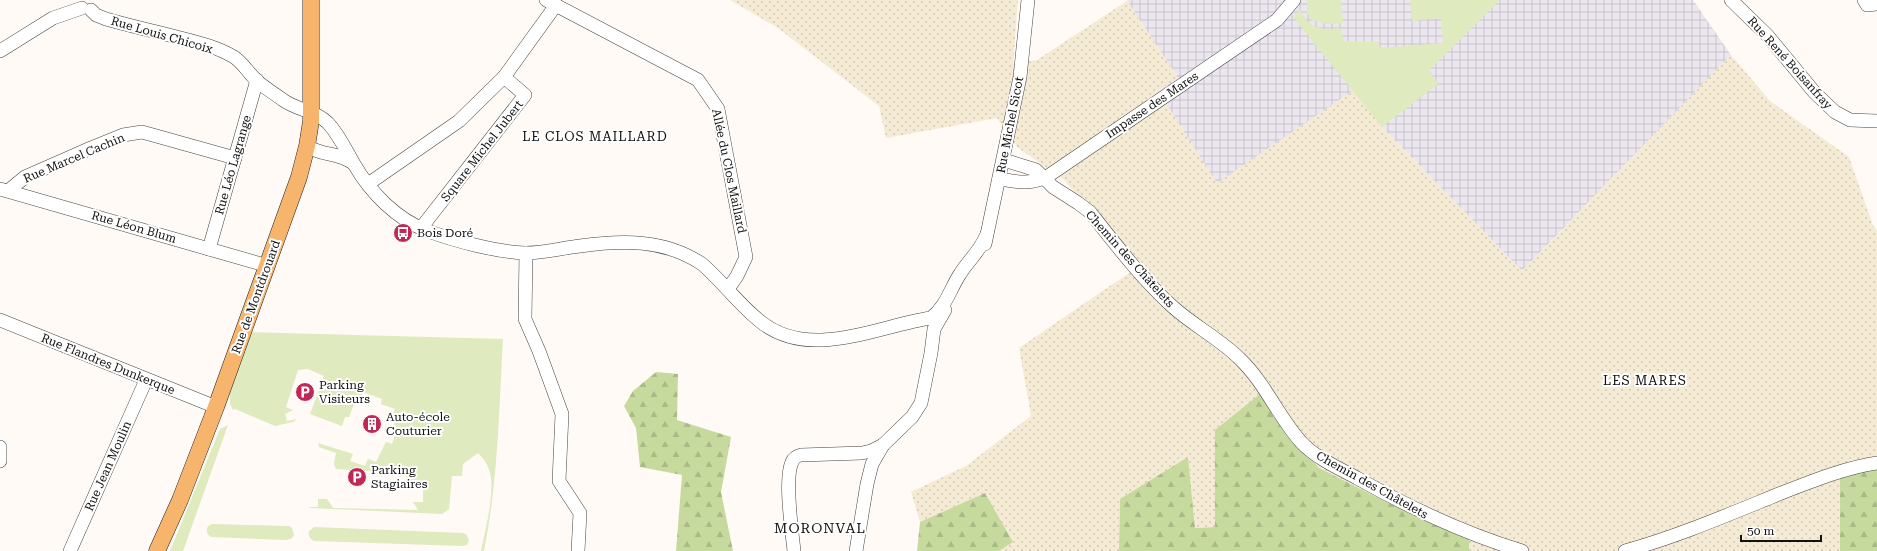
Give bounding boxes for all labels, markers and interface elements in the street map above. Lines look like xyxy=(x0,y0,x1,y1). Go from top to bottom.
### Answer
street label: Rue Louis Chicoix xyxy=(109,14,215,56)
street label: Rue René Boisanfray xyxy=(1745,14,1836,113)
street label: Impasse des Mares xyxy=(1103,69,1201,141)
street label: Rue Michel Sicot xyxy=(994,75,1026,174)
street label: Square Michel Jubert xyxy=(438,97,526,204)
street label: Allée du Clos Maillard xyxy=(709,107,749,235)
street label: Rue Léo Lagrange xyxy=(212,113,254,216)
district label: LE CLOS MAILLARD xyxy=(522,129,668,144)
street label: Rue Marcel Cachin xyxy=(21,130,127,186)
street label: Rue Léon Blum xyxy=(90,208,178,246)
street label: Chemin des Châtelets xyxy=(1083,208,1177,311)
bus stop icon: Bois Doré xyxy=(392,222,414,244)
place label: Bois Doré xyxy=(417,226,474,240)
street label: Rue de Montdrouard xyxy=(229,238,283,356)
street label: Rue Flandres Dunkerque xyxy=(39,331,177,397)
district label: LES MARES xyxy=(1603,373,1687,388)
place label: Parking Visiteurs xyxy=(319,378,370,406)
parking icon: Parking Visiteurs xyxy=(294,381,316,403)
place label: Auto-école Couturier xyxy=(386,410,450,438)
building icon: Auto-école Couturier xyxy=(361,413,383,435)
street label: Rue Jean Moulin xyxy=(82,419,134,513)
street label: Chemin des Châtelets xyxy=(1314,448,1431,522)
place label: Parking Stagiaires xyxy=(371,463,428,491)
parking icon: Parking Stagiaires xyxy=(346,466,368,488)
scale bar xyxy=(1741,517,1821,543)
district label: MORONVAL xyxy=(774,520,866,536)
text: 50 m xyxy=(1747,524,1774,538)

